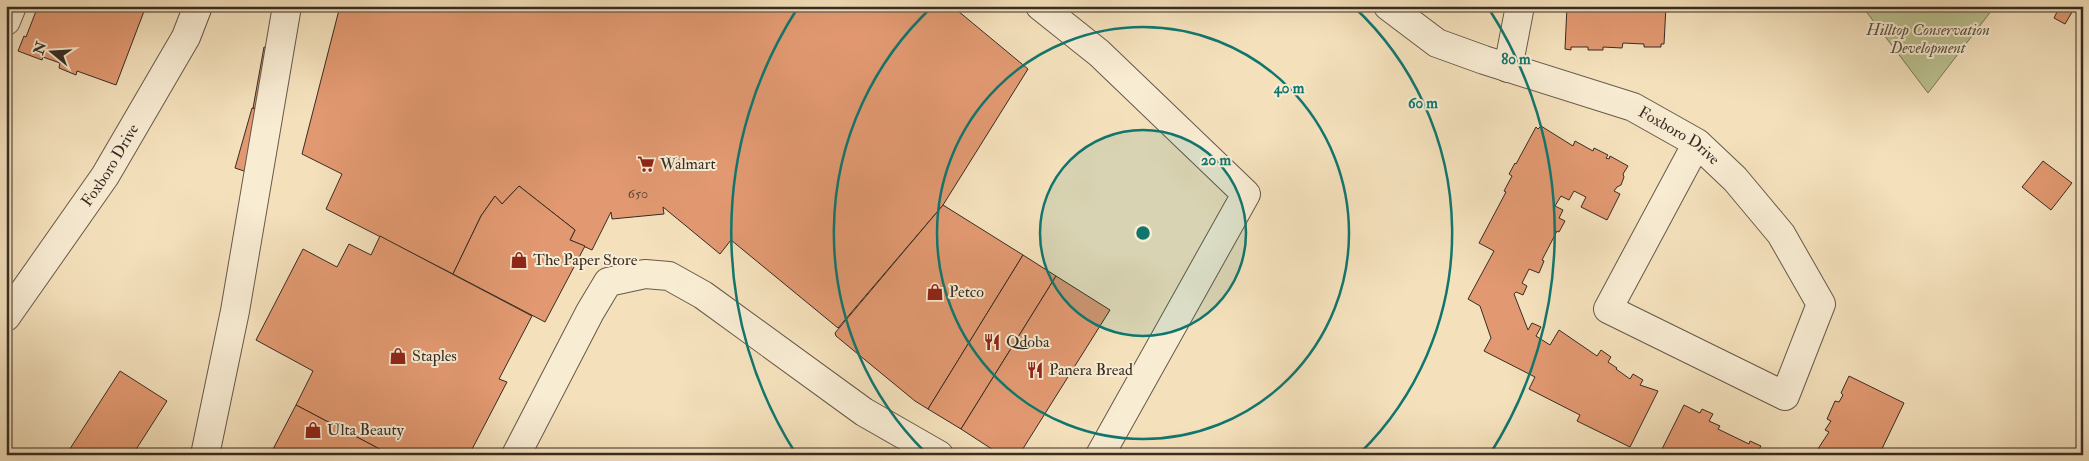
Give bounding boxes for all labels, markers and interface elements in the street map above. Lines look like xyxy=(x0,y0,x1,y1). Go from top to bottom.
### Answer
park label: Hilltop Conservation Development xyxy=(1865,20,1990,58)
north arrow xyxy=(28,28,78,78)
text: N xyxy=(30,39,50,58)
text: 80 m xyxy=(1501,50,1531,69)
text: 40 m xyxy=(1273,79,1305,98)
text: 60 m xyxy=(1408,94,1438,113)
street label: Foxboro Drive xyxy=(1635,102,1724,170)
street label: Foxboro Drive xyxy=(77,120,143,210)
text: 20 m xyxy=(1201,151,1231,170)
supermarket icon: Walmart xyxy=(636,154,656,174)
place label: Walmart xyxy=(659,154,716,174)
house number: 650 xyxy=(628,185,648,202)
centre of rings xyxy=(1134,224,1152,242)
shop icon: The Paper Store xyxy=(509,250,529,270)
place label: The Paper Store xyxy=(533,250,638,271)
shop icon: Petco xyxy=(925,282,945,302)
place label: Petco xyxy=(949,282,984,302)
restaurant icon: Qdoba xyxy=(982,332,1002,352)
place label: Qdoba xyxy=(1006,332,1050,352)
shop icon: Staples xyxy=(388,346,408,366)
place label: Staples xyxy=(412,346,457,367)
restaurant icon: Panera Bread xyxy=(1025,360,1045,380)
place label: Panera Bread xyxy=(1049,360,1133,380)
shop icon: Ulta Beauty xyxy=(303,420,323,440)
place label: Ulta Beauty xyxy=(327,420,405,440)

